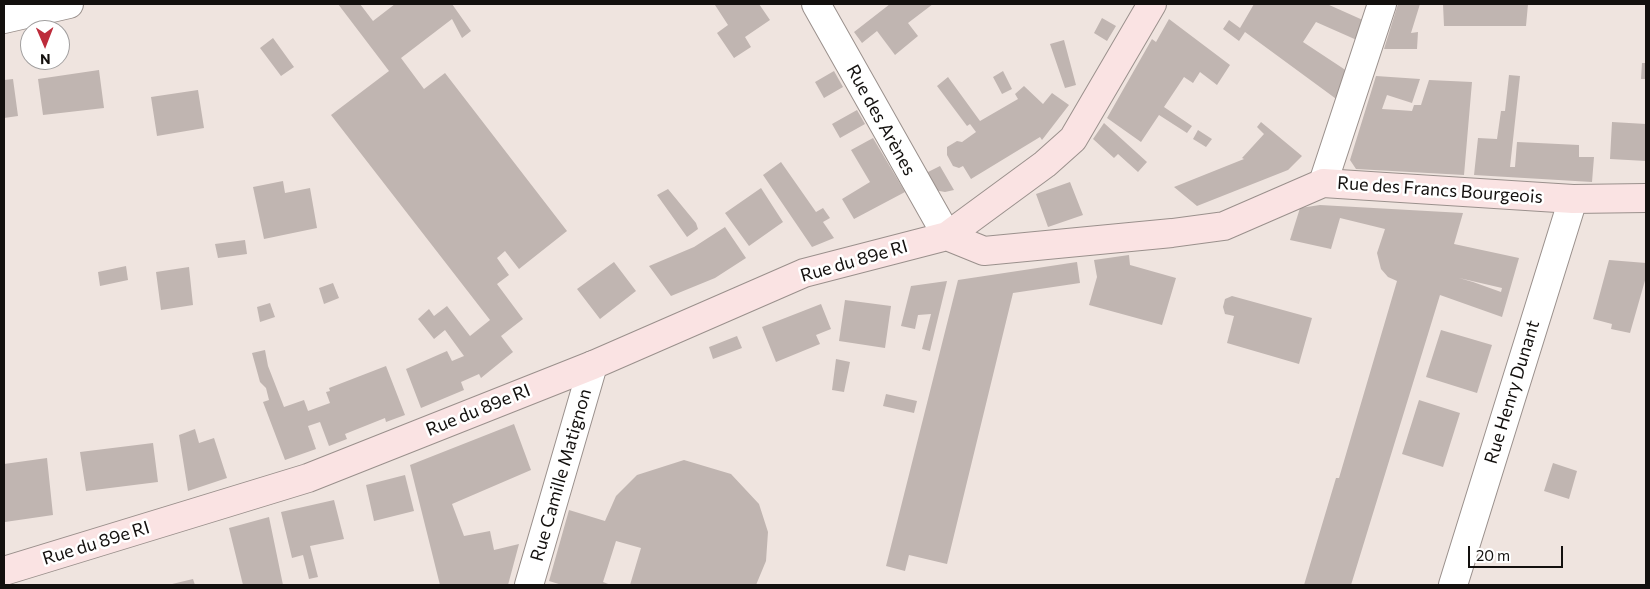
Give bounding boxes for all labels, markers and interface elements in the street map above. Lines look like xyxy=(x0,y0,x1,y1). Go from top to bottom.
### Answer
north arrow xyxy=(20,20,70,70)
text: N xyxy=(40,51,51,68)
street label: Rue des Arènes xyxy=(842,61,920,179)
street label: Rue des Francs Bourgeois xyxy=(1336,172,1544,208)
street label: Rue du 89e RI xyxy=(798,235,910,287)
street label: Rue Henry Dunant xyxy=(1480,318,1544,466)
street label: Rue du 89e RI xyxy=(423,379,533,441)
street label: Rue Camille Matignon xyxy=(526,386,596,564)
street label: Rue du 89e RI xyxy=(40,516,152,570)
scale bar xyxy=(1470,536,1565,568)
text: 20 m xyxy=(1476,546,1510,564)

